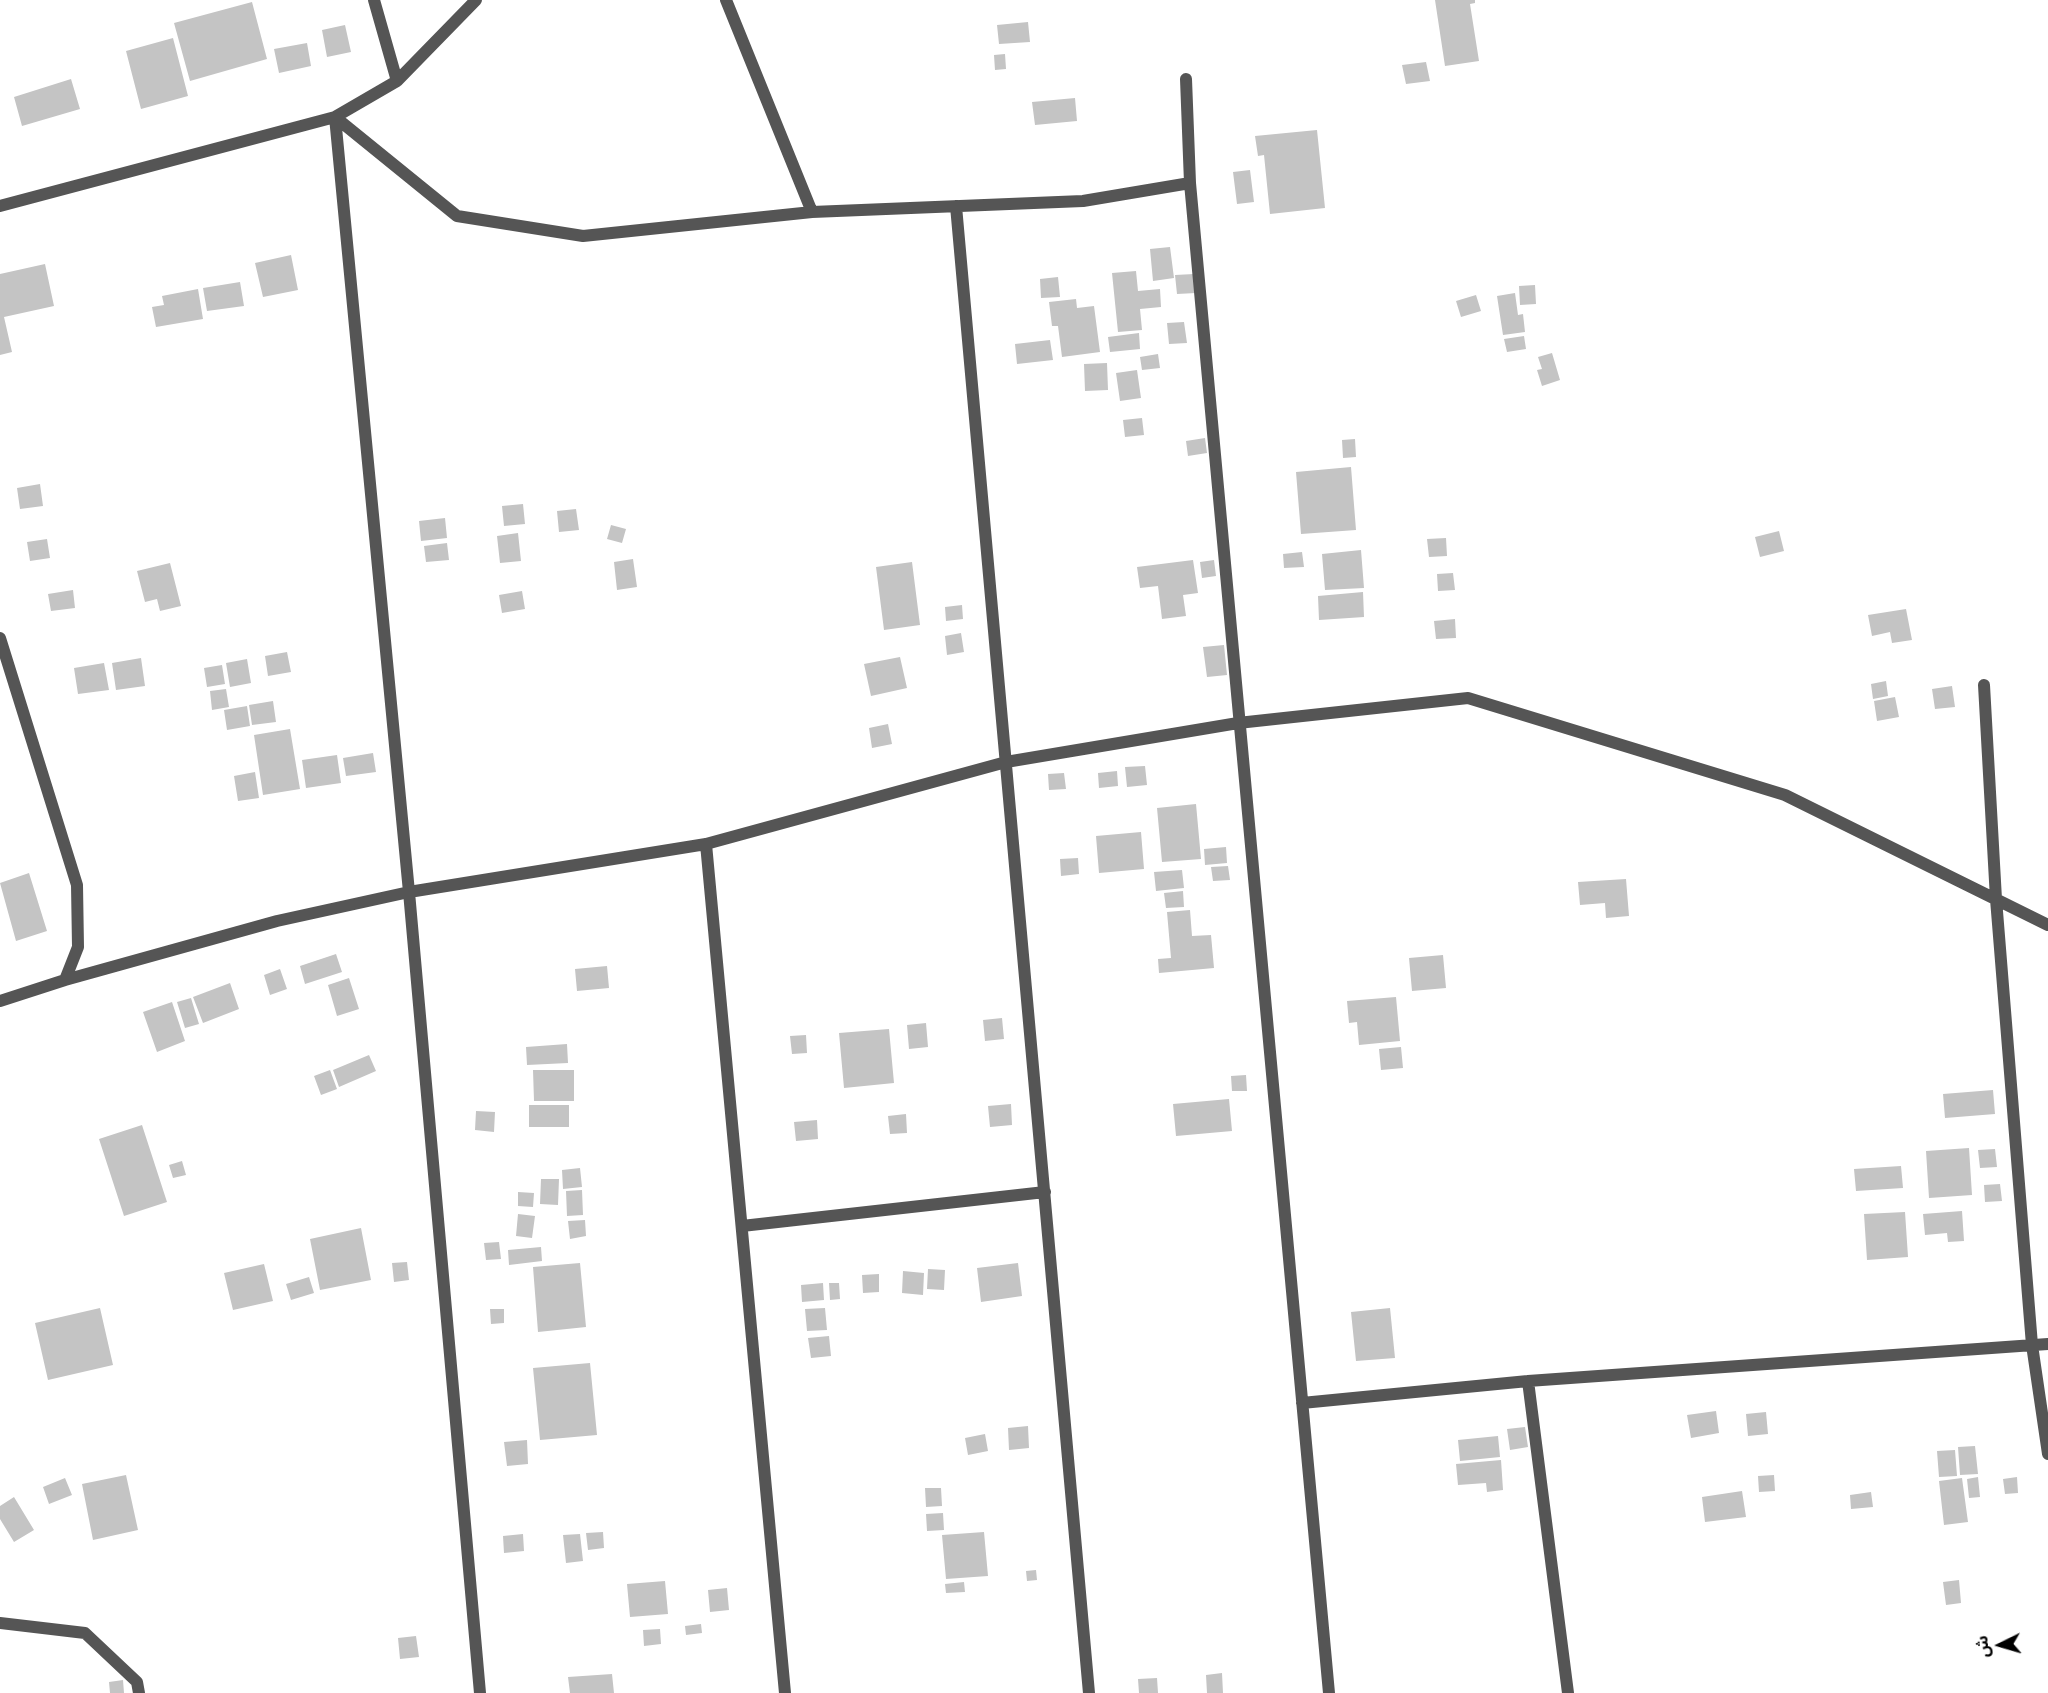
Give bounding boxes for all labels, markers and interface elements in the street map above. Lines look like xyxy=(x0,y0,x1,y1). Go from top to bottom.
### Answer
north arrow xyxy=(1970,1615,2030,1675)
text: ش xyxy=(1971,1635,1993,1658)

